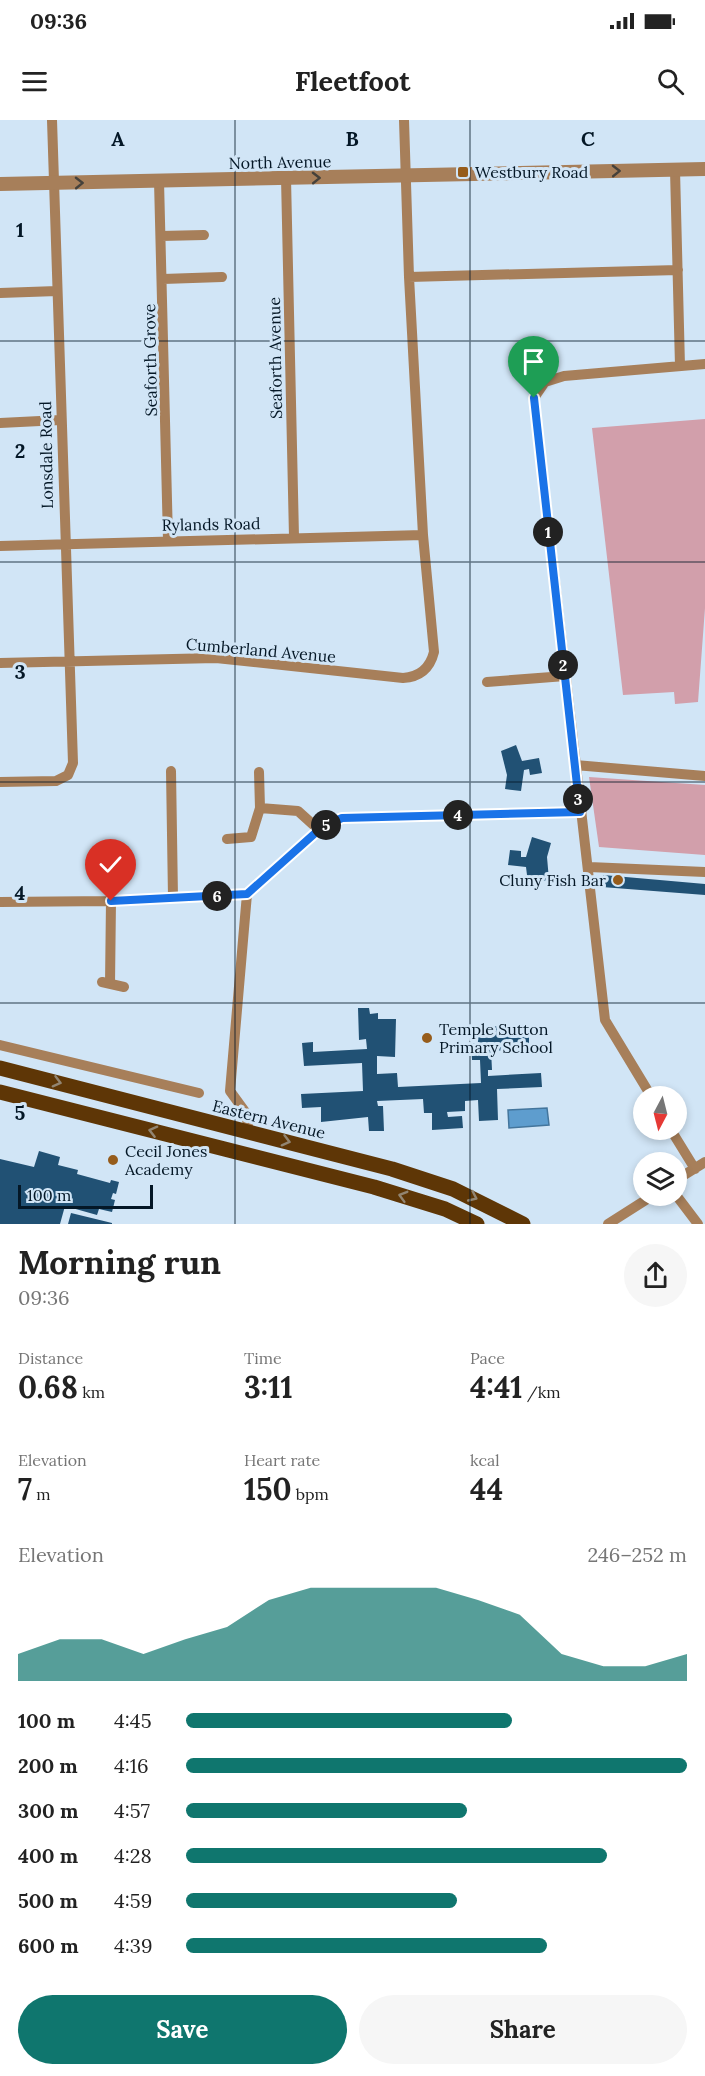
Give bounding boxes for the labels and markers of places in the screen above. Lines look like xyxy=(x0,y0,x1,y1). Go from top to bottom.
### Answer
place label: Westbury Road xyxy=(475,162,589,182)
marker: Westbury Road xyxy=(456,165,470,179)
pin xyxy=(508,336,559,398)
pin: 1 xyxy=(533,517,563,547)
pin: 2 xyxy=(548,650,578,680)
pin: 3 xyxy=(563,784,593,814)
pin: 4 xyxy=(443,800,473,830)
pin: 5 xyxy=(311,810,341,840)
pin xyxy=(85,839,136,901)
place label: Cluny Fish Bar xyxy=(499,870,606,890)
marker: Cluny Fish Bar xyxy=(611,873,625,887)
pin: 6 xyxy=(202,881,232,911)
place label: Temple Sutton Primary School xyxy=(439,1019,553,1057)
marker: Temple Sutton Primary School xyxy=(420,1031,434,1045)
place label: Cecil Jones Academy xyxy=(124,1141,207,1179)
marker: Cecil Jones Academy xyxy=(106,1153,120,1167)

